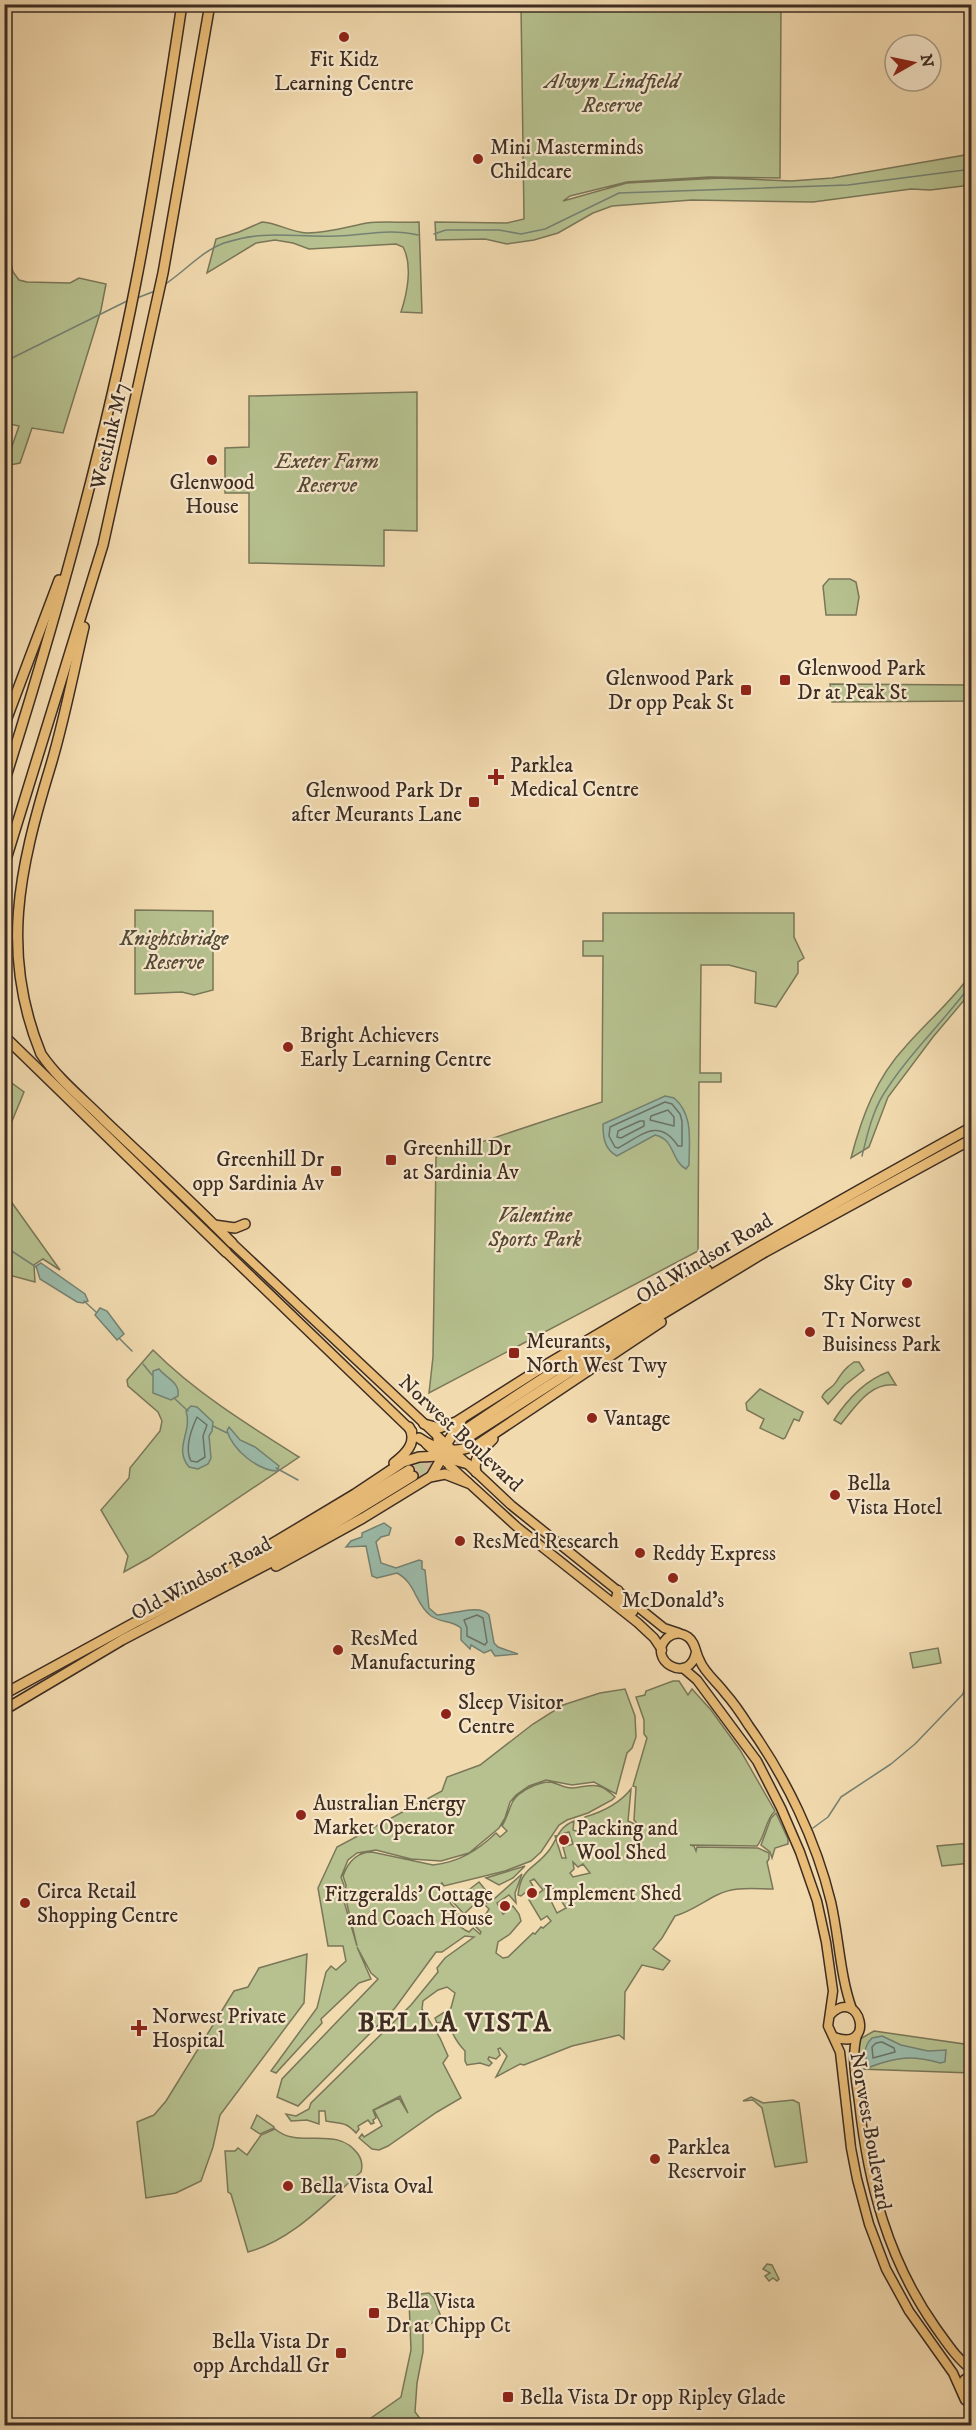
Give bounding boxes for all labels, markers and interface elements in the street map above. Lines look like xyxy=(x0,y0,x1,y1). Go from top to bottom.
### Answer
marker: Fit Kidz Learning Centre xyxy=(337,30,351,44)
north arrow xyxy=(883,33,943,93)
place label: Fit Kidz Learning Centre xyxy=(274,47,414,97)
text: N xyxy=(916,53,938,69)
park label: Alwyn Lindfield Reserve xyxy=(543,69,682,119)
place label: Mini Masterminds Childcare xyxy=(490,135,643,185)
marker: Mini Masterminds Childcare xyxy=(471,152,485,166)
street label: Westlink M7 xyxy=(85,380,135,493)
park label: Exeter Farm Reserve xyxy=(274,449,379,499)
marker: Glenwood House xyxy=(205,453,219,467)
place label: Glenwood House xyxy=(170,470,255,520)
place label: Glenwood Park Dr at Peak St xyxy=(797,656,926,706)
place label: Glenwood Park Dr opp Peak St xyxy=(605,666,735,716)
marker: Glenwood Park Dr at Peak St xyxy=(778,673,792,687)
marker: Glenwood Park Dr opp Peak St xyxy=(739,683,753,697)
place label: Parklea Medical Centre xyxy=(510,753,639,803)
marker: Parklea Medical Centre xyxy=(487,768,505,786)
place label: Glenwood Park Dr after Meurants Lane xyxy=(291,778,462,828)
marker: Glenwood Park Dr after Meurants Lane xyxy=(467,795,481,809)
park label: Knightsbridge Reserve xyxy=(119,926,229,976)
place label: Bright Achievers Early Learning Centre xyxy=(300,1023,492,1073)
marker: Bright Achievers Early Learning Centre xyxy=(281,1040,295,1054)
place label: Greenhill Dr at Sardinia Av xyxy=(403,1136,519,1186)
place label: Greenhill Dr opp Sardinia Av xyxy=(193,1147,325,1197)
marker: Greenhill Dr at Sardinia Av xyxy=(384,1153,398,1167)
marker: Greenhill Dr opp Sardinia Av xyxy=(329,1164,343,1178)
park label: Valentine Sports Park xyxy=(487,1203,582,1253)
street label: Old Windsor Road xyxy=(631,1208,778,1310)
place label: Sky City xyxy=(823,1271,896,1297)
marker: Sky City xyxy=(900,1276,914,1290)
place label: T1 Norwest Buisiness Park xyxy=(822,1308,941,1358)
marker: T1 Norwest Buisiness Park xyxy=(803,1325,817,1339)
place label: Meurants, North West Twy xyxy=(526,1329,668,1379)
marker: Meurants, North West Twy xyxy=(507,1346,521,1360)
street label: Norwest Boulevard xyxy=(393,1370,528,1498)
place label: Vantage xyxy=(603,1406,671,1432)
marker: Vantage xyxy=(585,1411,599,1425)
place label: Bella Vista Hotel xyxy=(846,1471,943,1521)
marker: Bella Vista Hotel xyxy=(828,1488,842,1502)
place label: ResMed Research xyxy=(472,1529,619,1555)
street label: Old Windsor Road xyxy=(127,1531,276,1627)
marker: ResMed Research xyxy=(453,1534,467,1548)
place label: Reddy Express xyxy=(652,1541,776,1567)
marker: Reddy Express xyxy=(633,1546,647,1560)
marker: McDonald's xyxy=(666,1571,680,1585)
place label: McDonald's xyxy=(622,1588,724,1614)
place label: ResMed Manufacturing xyxy=(350,1626,476,1676)
marker: ResMed Manufacturing xyxy=(331,1643,345,1657)
place label: Sleep Visitor Centre xyxy=(458,1690,563,1740)
marker: Sleep Visitor Centre xyxy=(439,1707,453,1721)
place label: Australian Energy Market Operator xyxy=(313,1791,467,1841)
marker: Australian Energy Market Operator xyxy=(294,1808,308,1822)
place label: Packing and Wool Shed xyxy=(575,1816,679,1866)
marker: Packing and Wool Shed xyxy=(557,1833,571,1847)
place label: Circa Retail Shopping Centre xyxy=(37,1879,178,1929)
place label: Implement Shed xyxy=(544,1881,682,1907)
place label: Fitzgeralds' Cottage and Coach House xyxy=(324,1882,493,1932)
marker: Implement Shed xyxy=(525,1886,539,1900)
marker: Circa Retail Shopping Centre xyxy=(18,1896,32,1910)
marker: Fitzgeralds' Cottage and Coach House xyxy=(498,1899,512,1913)
place label: Norwest Private Hospital xyxy=(152,2004,287,2054)
district label: BELLA VISTA xyxy=(358,2006,552,2040)
marker: Norwest Private Hospital xyxy=(130,2019,148,2037)
street label: Norwest Boulevard xyxy=(843,2050,897,2213)
place label: Parklea Reservoir xyxy=(667,2135,746,2185)
marker: Parklea Reservoir xyxy=(648,2152,662,2166)
place label: Bella Vista Oval xyxy=(300,2174,434,2200)
marker: Bella Vista Oval xyxy=(281,2179,295,2193)
place label: Bella Vista Dr at Chipp Ct xyxy=(386,2289,511,2339)
marker: Bella Vista Dr at Chipp Ct xyxy=(367,2306,381,2320)
place label: Bella Vista Dr opp Archdall Gr xyxy=(193,2329,329,2379)
marker: Bella Vista Dr opp Archdall Gr xyxy=(334,2346,348,2360)
place label: Bella Vista Dr opp Ripley Glade xyxy=(520,2385,786,2411)
marker: Bella Vista Dr opp Ripley Glade xyxy=(501,2390,515,2404)

